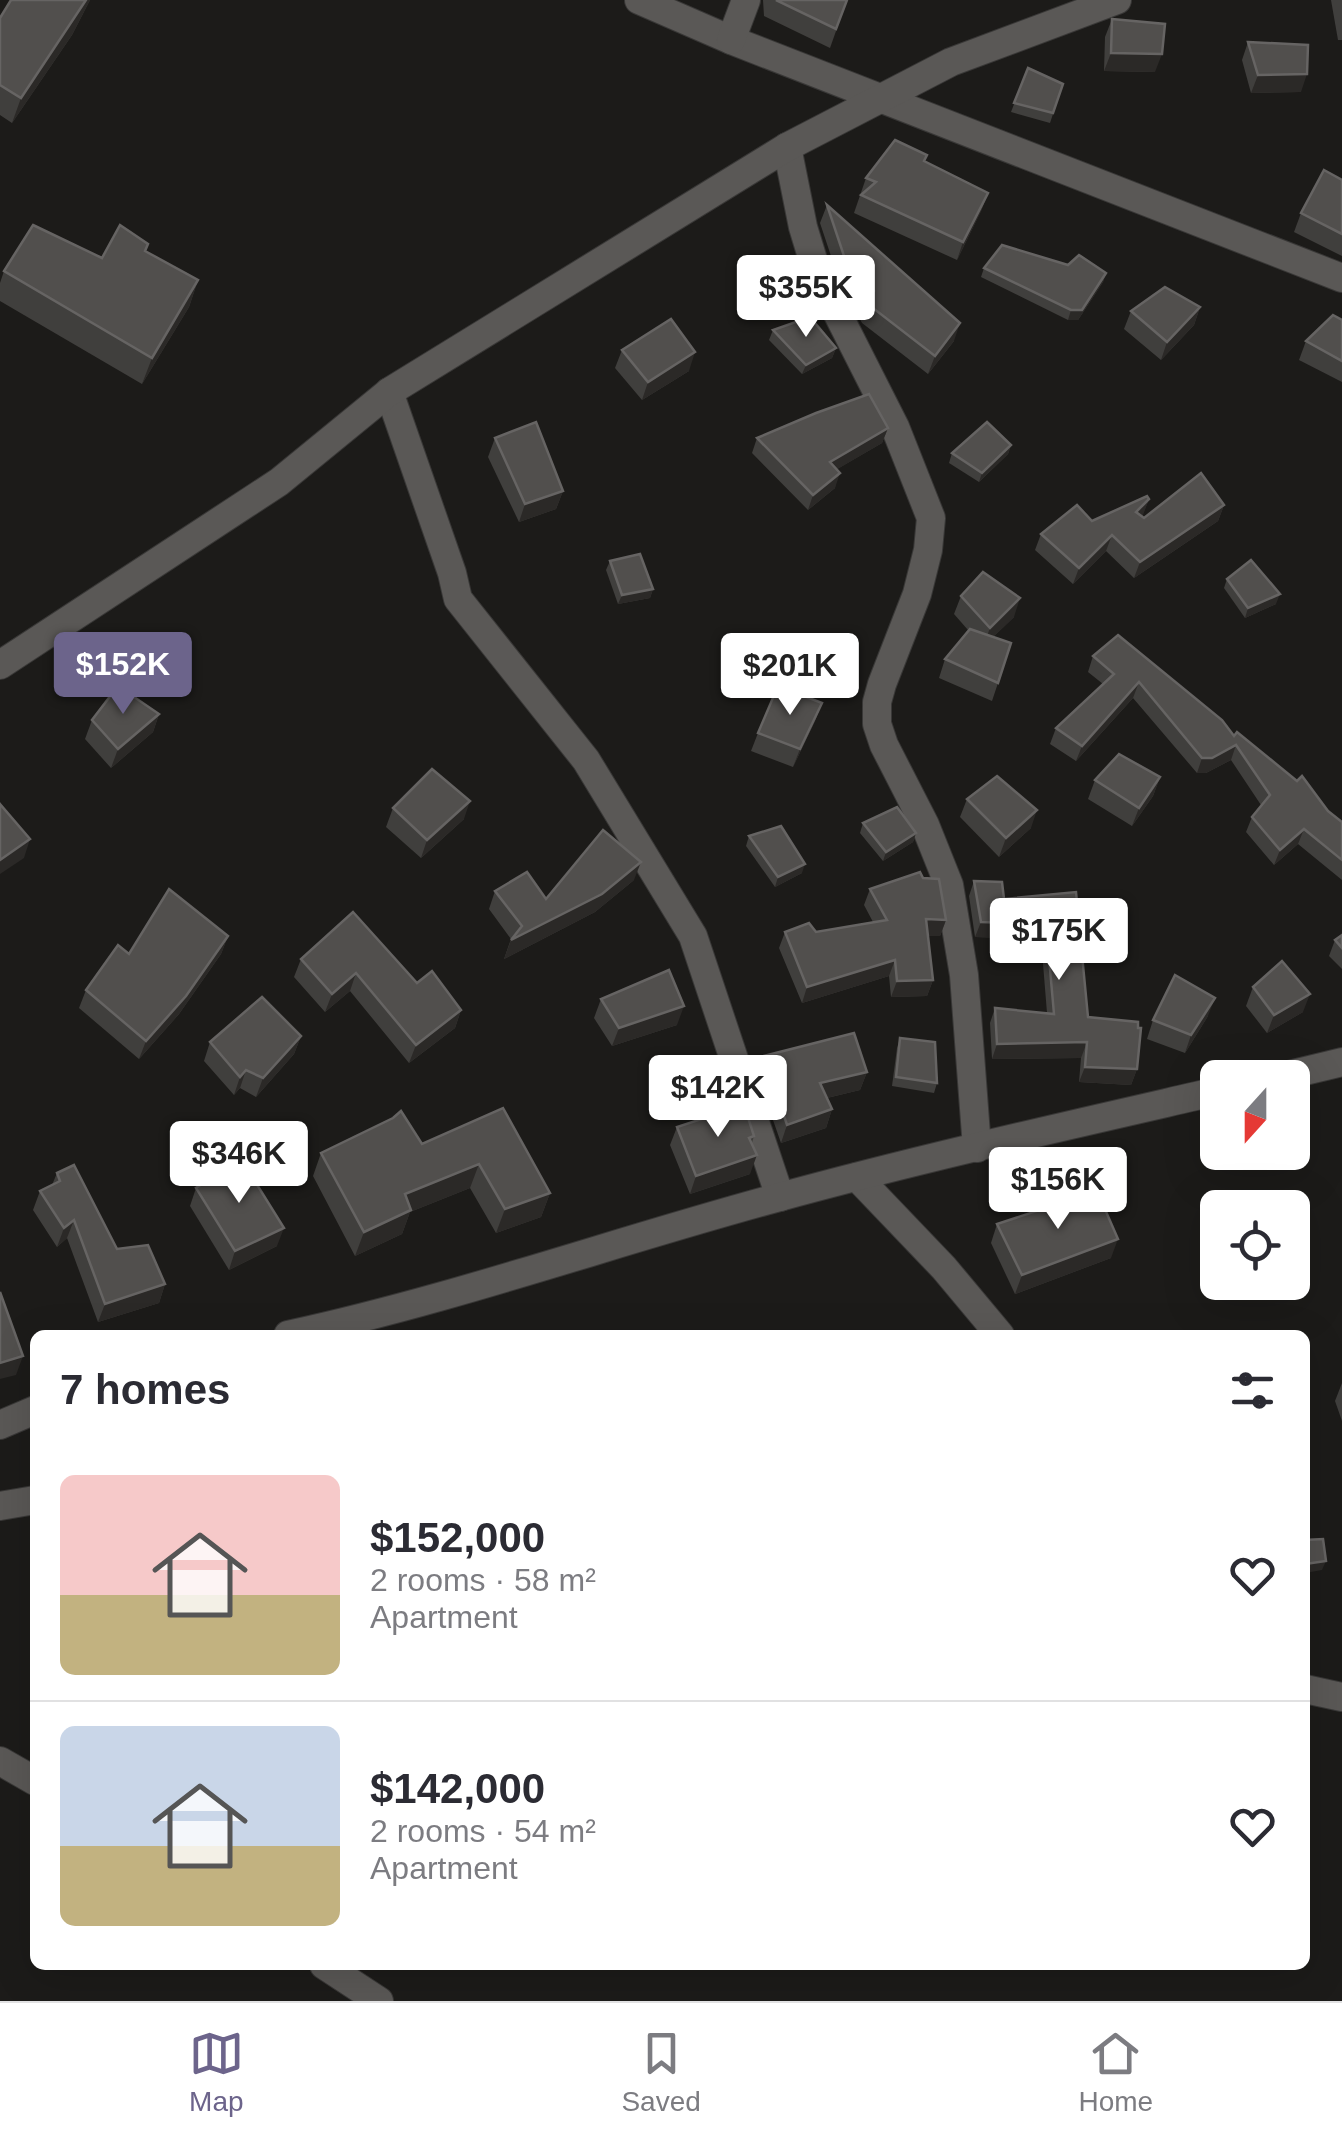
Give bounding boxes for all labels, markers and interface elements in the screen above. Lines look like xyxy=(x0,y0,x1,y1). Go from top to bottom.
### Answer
pin: $355K xyxy=(736,255,876,340)
text: $355K xyxy=(759,269,853,305)
pin: $152K xyxy=(53,632,193,717)
pin: $201K xyxy=(720,633,860,718)
text: $152K xyxy=(76,646,170,682)
text: $201K xyxy=(743,647,837,683)
pin: $175K xyxy=(989,898,1129,983)
text: $175K xyxy=(1012,912,1106,948)
pin: $142K xyxy=(648,1055,788,1140)
north arrow xyxy=(1200,1060,1310,1170)
map controls xyxy=(1200,1060,1310,1300)
text: $142K xyxy=(671,1069,765,1105)
pin: $346K xyxy=(169,1121,309,1206)
text: $346K xyxy=(192,1135,286,1171)
pin: $156K xyxy=(988,1147,1128,1232)
text: $156K xyxy=(1011,1161,1105,1197)
button: locate xyxy=(1200,1190,1310,1300)
icon: filters xyxy=(1225,1363,1280,1418)
text: 7 homes xyxy=(60,1366,230,1413)
text: $152,000 xyxy=(370,1514,545,1561)
icon: home xyxy=(140,1515,260,1635)
icon: heart xyxy=(1225,1548,1280,1603)
text: 2 rooms · 58 m² xyxy=(370,1562,596,1598)
text: Apartment xyxy=(370,1599,518,1635)
text: $142,000 xyxy=(370,1765,545,1812)
icon: home xyxy=(140,1766,260,1886)
icon: heart xyxy=(1225,1799,1280,1854)
text: 2 rooms · 54 m² xyxy=(370,1813,596,1849)
text: Apartment xyxy=(370,1850,518,1886)
tab: Map xyxy=(189,2026,244,2118)
tab: Saved xyxy=(621,2026,701,2118)
tab: Home xyxy=(1078,2026,1153,2118)

